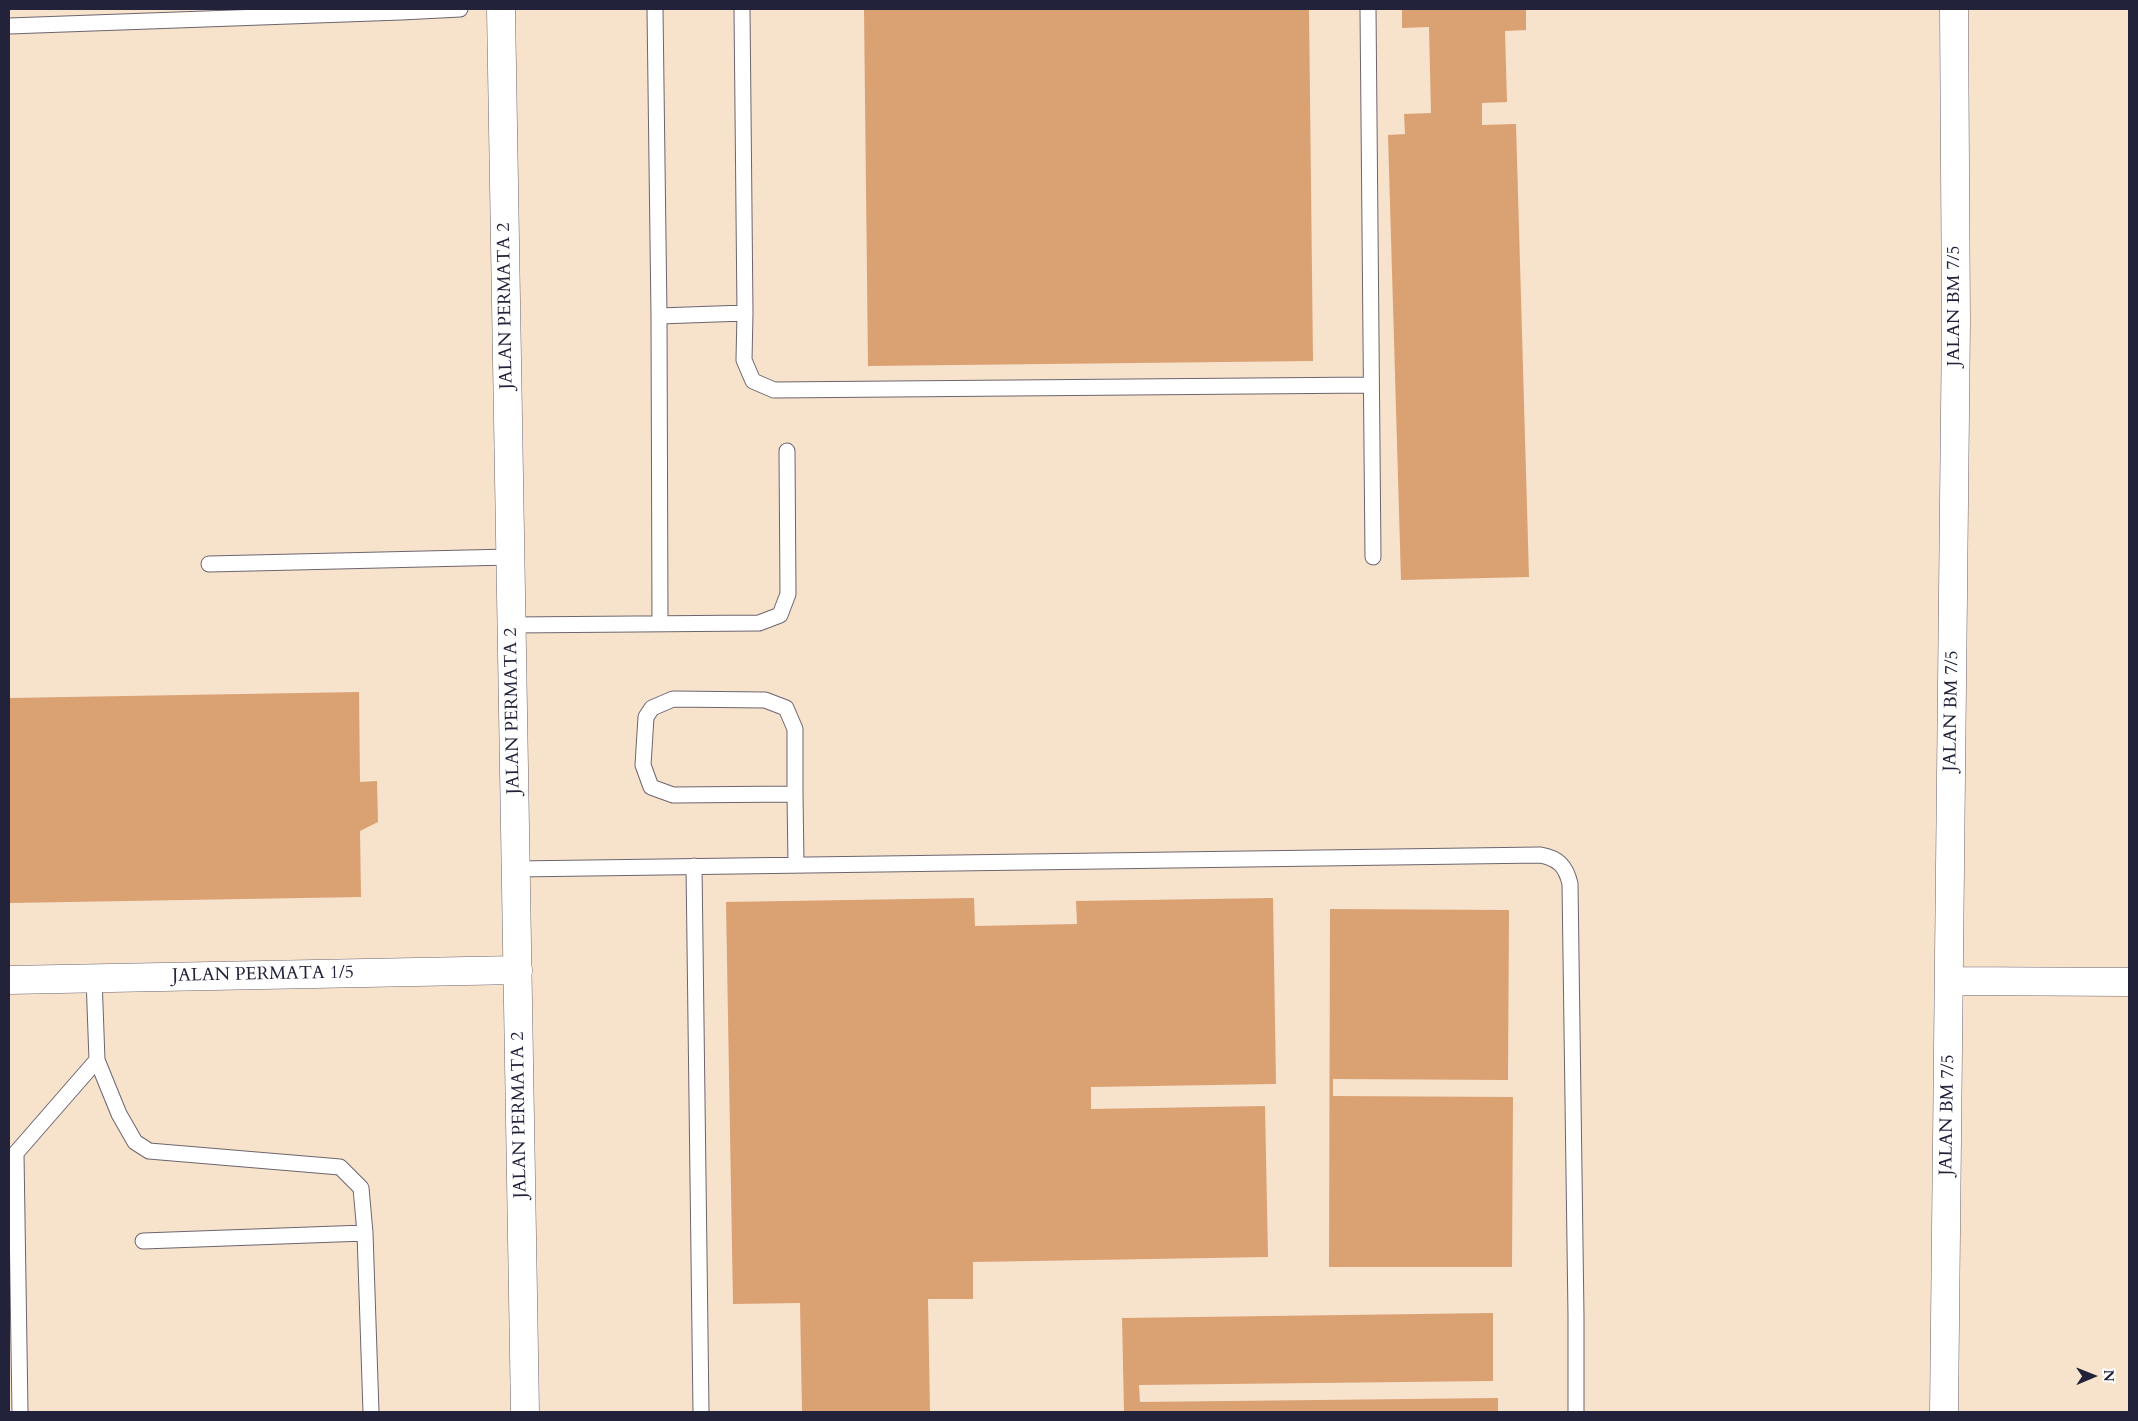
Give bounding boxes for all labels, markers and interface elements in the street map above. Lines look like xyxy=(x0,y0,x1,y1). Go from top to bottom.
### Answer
street label: JALAN PERMATA 2 xyxy=(494,222,518,390)
street label: JALAN BM 7/5 xyxy=(1944,245,1966,367)
street label: JALAN PERMATA 2 xyxy=(501,627,525,795)
street label: JALAN BM 7/5 xyxy=(1940,650,1964,772)
street label: JALAN PERMATA 1/5 xyxy=(172,963,354,987)
street label: JALAN PERMATA 2 xyxy=(508,1031,532,1199)
street label: JALAN BM 7/5 xyxy=(1936,1054,1960,1176)
north arrow xyxy=(2068,1351,2118,1401)
text: N xyxy=(2099,1369,2118,1382)

